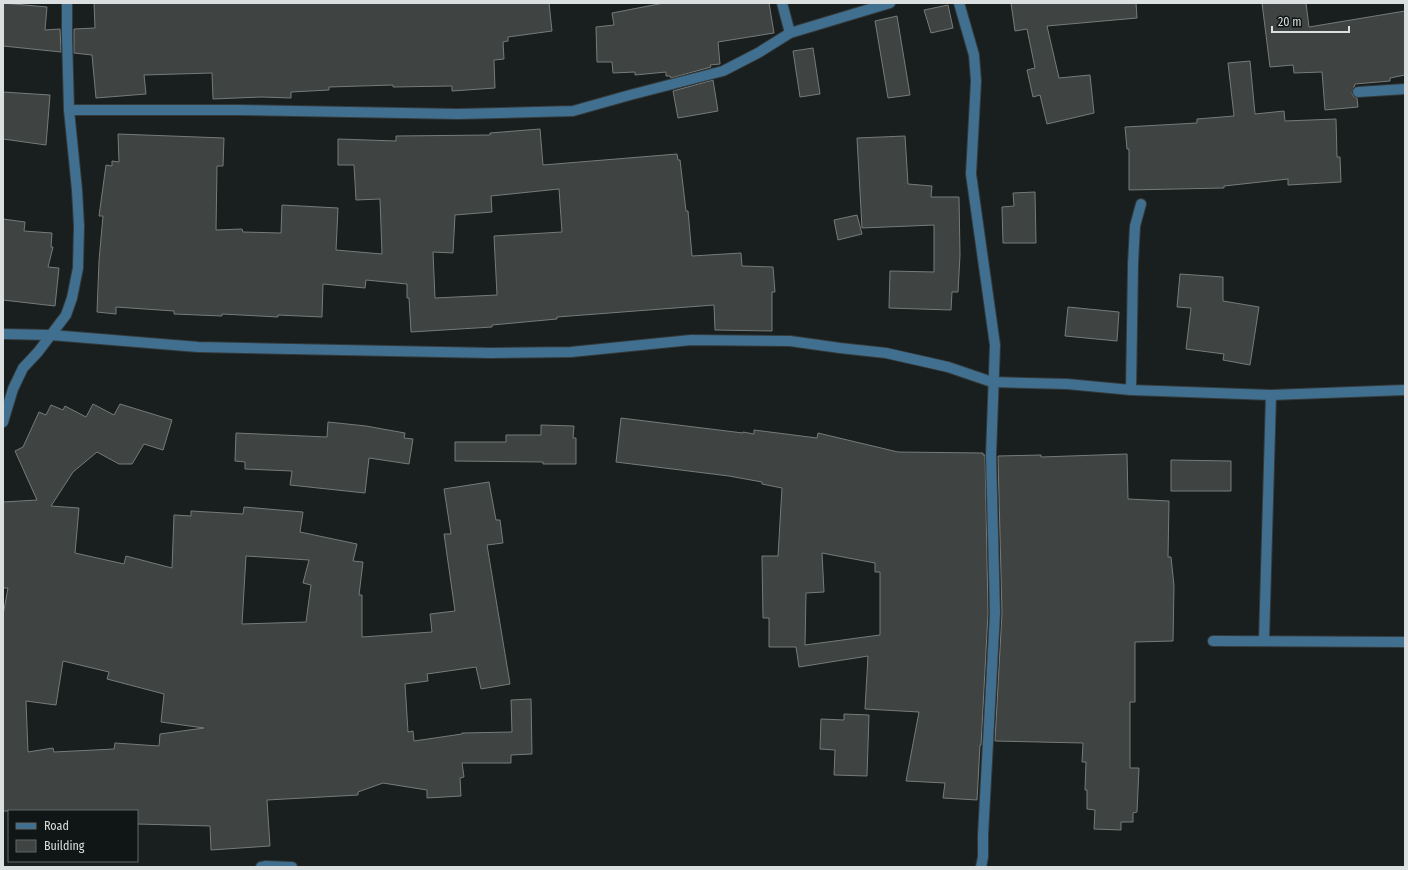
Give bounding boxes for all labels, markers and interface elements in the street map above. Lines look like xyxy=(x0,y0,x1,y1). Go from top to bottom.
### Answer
scale bar xyxy=(1272,8,1349,34)
text: 20 m xyxy=(1278,15,1302,29)
legend xyxy=(8,810,138,862)
text: Road xyxy=(44,819,69,833)
text: Building xyxy=(44,839,85,853)

